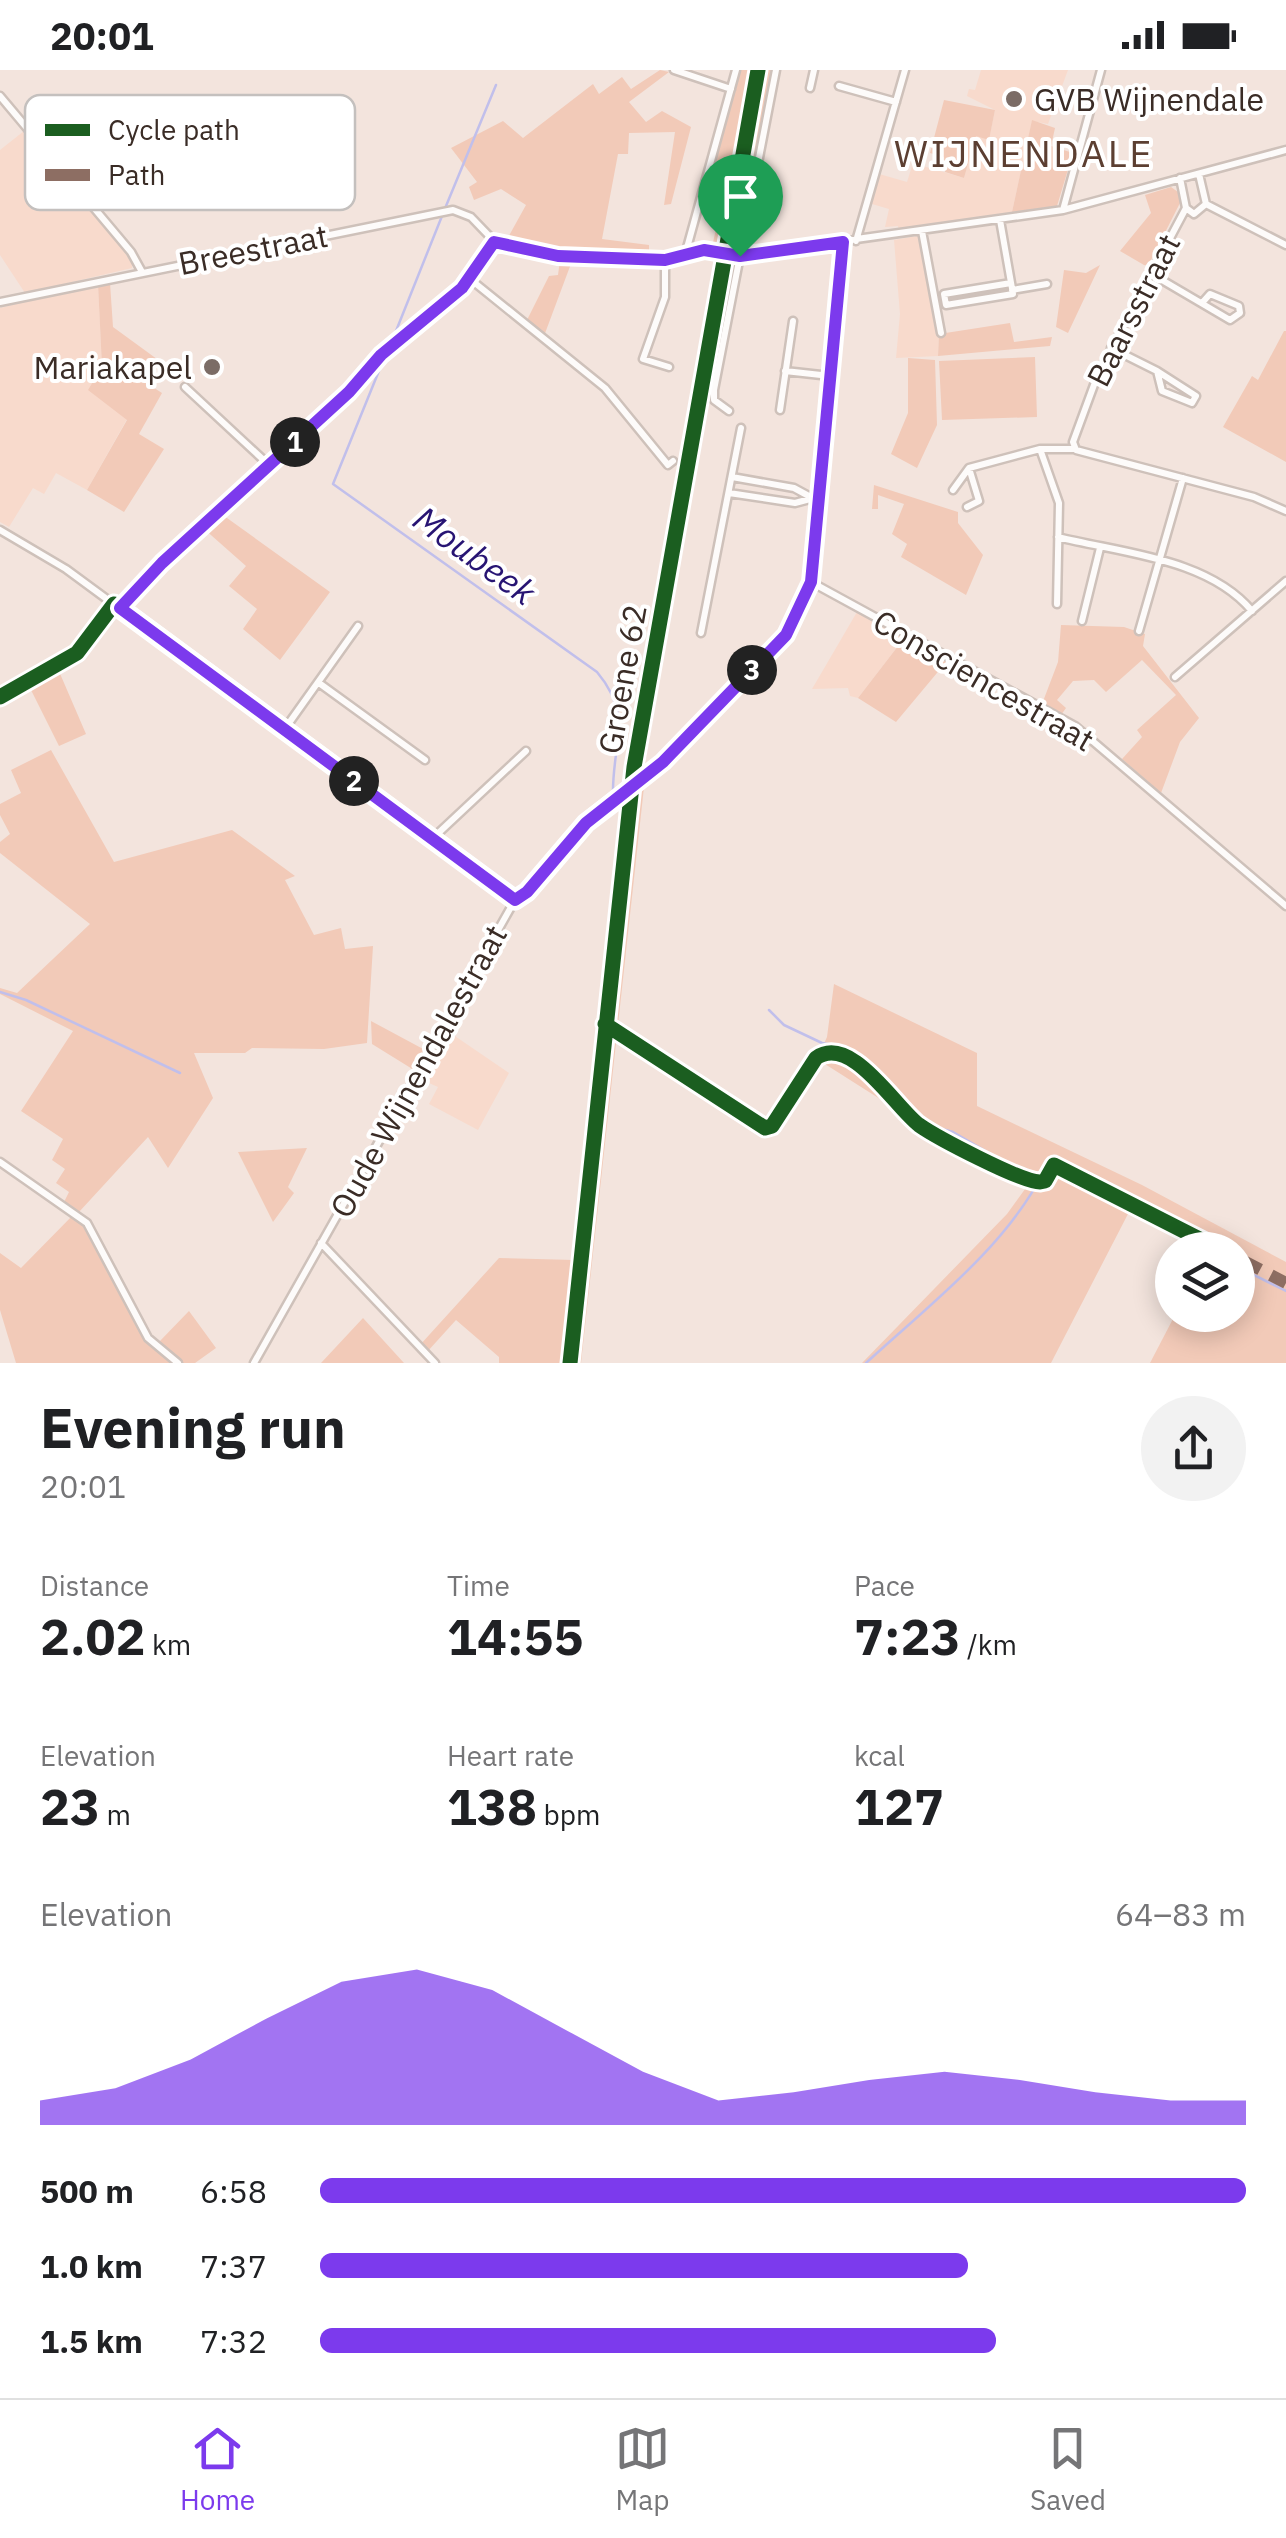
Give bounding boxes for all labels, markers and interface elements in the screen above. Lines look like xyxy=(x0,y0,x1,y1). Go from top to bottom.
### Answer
text: 20:01 xyxy=(50,11,154,60)
place label: GVB Wijnendale xyxy=(1034,78,1264,120)
marker: GVB Wijnendale xyxy=(1003,88,1025,110)
legend xyxy=(25,95,355,210)
text: Cycle path xyxy=(108,111,240,148)
district label: WIJNENDALE xyxy=(894,128,1154,177)
pin xyxy=(698,154,783,257)
text: Path xyxy=(108,156,165,193)
icon: arrive xyxy=(713,169,768,224)
street label: Breestraat xyxy=(175,214,331,284)
street label: Baarsstraat xyxy=(1077,227,1189,393)
place label: Mariakapel xyxy=(33,346,192,388)
marker: Mariakapel xyxy=(201,356,223,378)
pin: 1 xyxy=(270,417,320,467)
text: 1 xyxy=(287,423,303,460)
water label: Moubeek xyxy=(405,495,546,615)
street label: Consciencestraat xyxy=(866,600,1102,760)
street label: Groene 62 xyxy=(588,601,656,757)
pin: 3 xyxy=(727,645,777,695)
text: 3 xyxy=(744,651,760,688)
pin: 2 xyxy=(329,756,379,806)
text: 2 xyxy=(346,762,362,799)
street label: Oude Wijnendalestraat xyxy=(320,917,516,1225)
map controls xyxy=(1155,1232,1255,1332)
button: layers xyxy=(1155,1232,1255,1332)
text: Evening run xyxy=(40,1392,346,1463)
button: share xyxy=(1141,1396,1246,1501)
text: 20:01 xyxy=(40,1465,126,1507)
text: Distance xyxy=(40,1567,149,1604)
text: Time xyxy=(447,1567,510,1604)
text: Pace xyxy=(854,1567,915,1604)
text: 2.02 xyxy=(40,1604,146,1669)
text: 14:55 xyxy=(447,1604,584,1669)
text: 7:23 xyxy=(854,1604,961,1669)
text: km xyxy=(146,1626,191,1663)
text: /km xyxy=(961,1626,1017,1663)
text: Elevation xyxy=(40,1737,156,1774)
text: Heart rate xyxy=(447,1737,574,1774)
text: kcal xyxy=(854,1737,905,1774)
text: 23 xyxy=(40,1774,100,1839)
text: 138 xyxy=(447,1774,537,1839)
text: 127 xyxy=(854,1774,944,1839)
text: m xyxy=(100,1796,131,1833)
text: bpm xyxy=(537,1796,601,1833)
text: Elevation xyxy=(40,1893,173,1935)
text: 64–83 m xyxy=(1115,1893,1246,1935)
text: 500 m xyxy=(40,2170,134,2212)
text: 6:58 xyxy=(200,2170,267,2212)
text: 1.0 km xyxy=(40,2245,143,2287)
text: 7:37 xyxy=(200,2245,267,2287)
text: 1.5 km xyxy=(40,2320,143,2362)
text: 7:32 xyxy=(200,2320,267,2362)
tab: Home xyxy=(180,2421,255,2518)
tab: Map xyxy=(615,2421,670,2518)
tab: Saved xyxy=(1030,2421,1106,2518)

